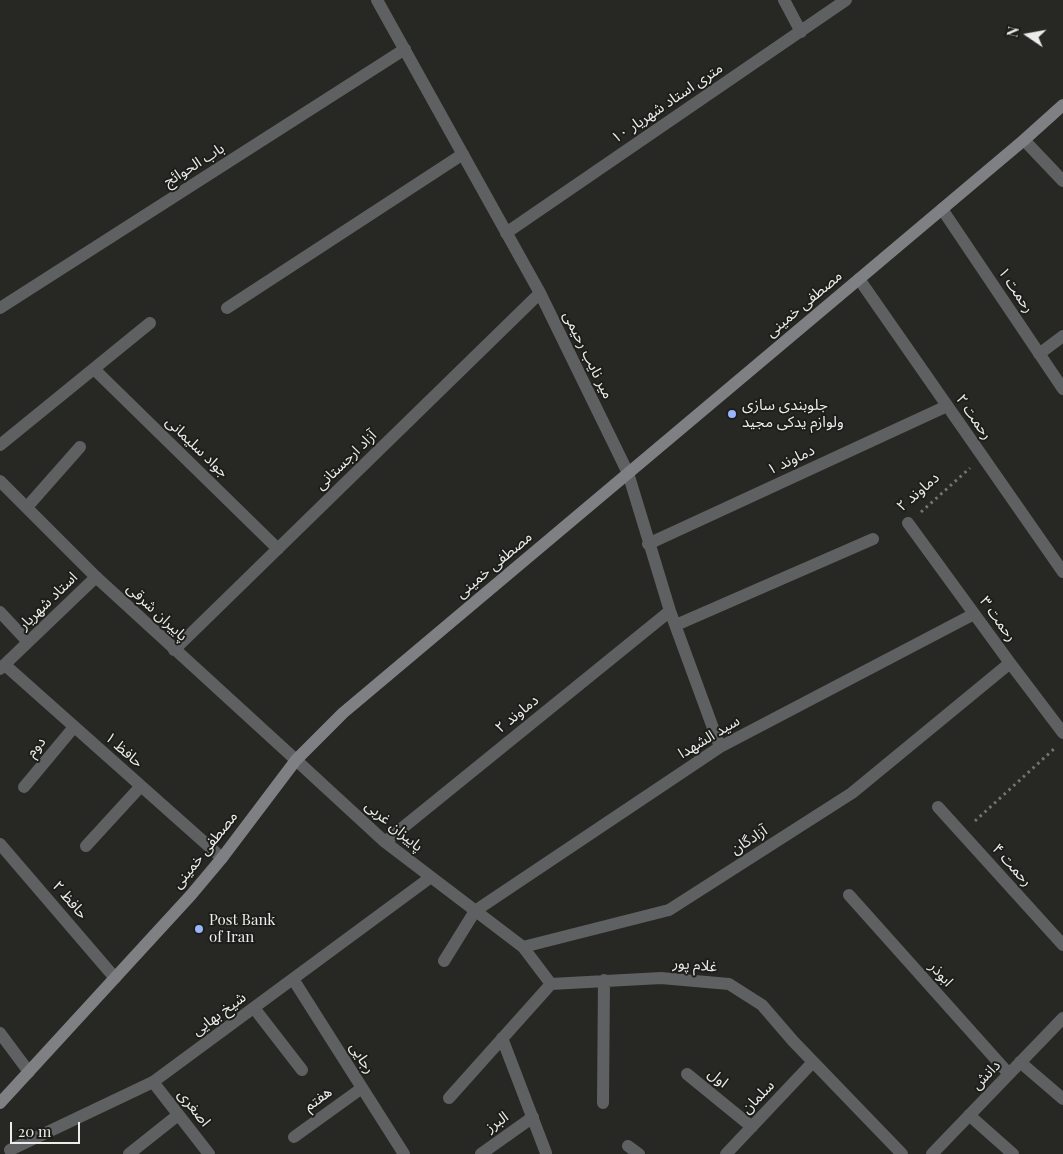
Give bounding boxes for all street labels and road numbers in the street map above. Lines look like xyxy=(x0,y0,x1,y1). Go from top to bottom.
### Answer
street label: ۱۰ متری استاد شهریار xyxy=(608,59,726,147)
street label: باب الحوائج xyxy=(160,139,228,191)
street label: رحمت ۱ xyxy=(994,264,1038,316)
street label: مصطفی خمینی xyxy=(762,267,846,341)
street label: میر نایب رحیمی xyxy=(559,308,617,402)
street label: رحمت ۲ xyxy=(952,391,996,443)
street label: جواد سلیمانی xyxy=(162,413,232,481)
street label: آزاد ارجستانی xyxy=(312,426,380,494)
street label: دماوند ۱ xyxy=(764,441,818,479)
street label: دماوند ۲ xyxy=(893,469,943,515)
street label: مصطفی خمینی xyxy=(452,528,536,602)
street label: استاد شهریار xyxy=(15,568,81,634)
street label: پاییران شرقی xyxy=(123,579,191,645)
street label: رحمت ۳ xyxy=(976,593,1020,645)
street label: دماوند ۲ xyxy=(492,691,542,737)
street label: سید الشهدا xyxy=(675,712,743,762)
street label: حافظ ۱ xyxy=(101,729,147,771)
street label: دوم xyxy=(22,733,50,761)
street label: پاییزان غربی xyxy=(361,797,427,855)
street label: مصطفی خمینی xyxy=(168,808,242,892)
street label: آزادگان xyxy=(727,822,771,858)
street label: رحمت ۴ xyxy=(988,840,1036,890)
street label: حافظ ۲ xyxy=(49,877,91,923)
street label: غلام پور xyxy=(672,954,718,976)
street label: ابوذر xyxy=(925,958,957,990)
street label: شیخ بهایی xyxy=(188,988,250,1040)
street label: رجایی xyxy=(345,1039,379,1077)
street label: دانش xyxy=(968,1057,1004,1093)
street label: اول xyxy=(704,1064,732,1092)
street label: سلمان xyxy=(738,1077,778,1117)
street label: هفتم xyxy=(301,1083,335,1115)
street label: اصغری xyxy=(174,1086,214,1130)
street label: البرز xyxy=(482,1108,512,1136)

